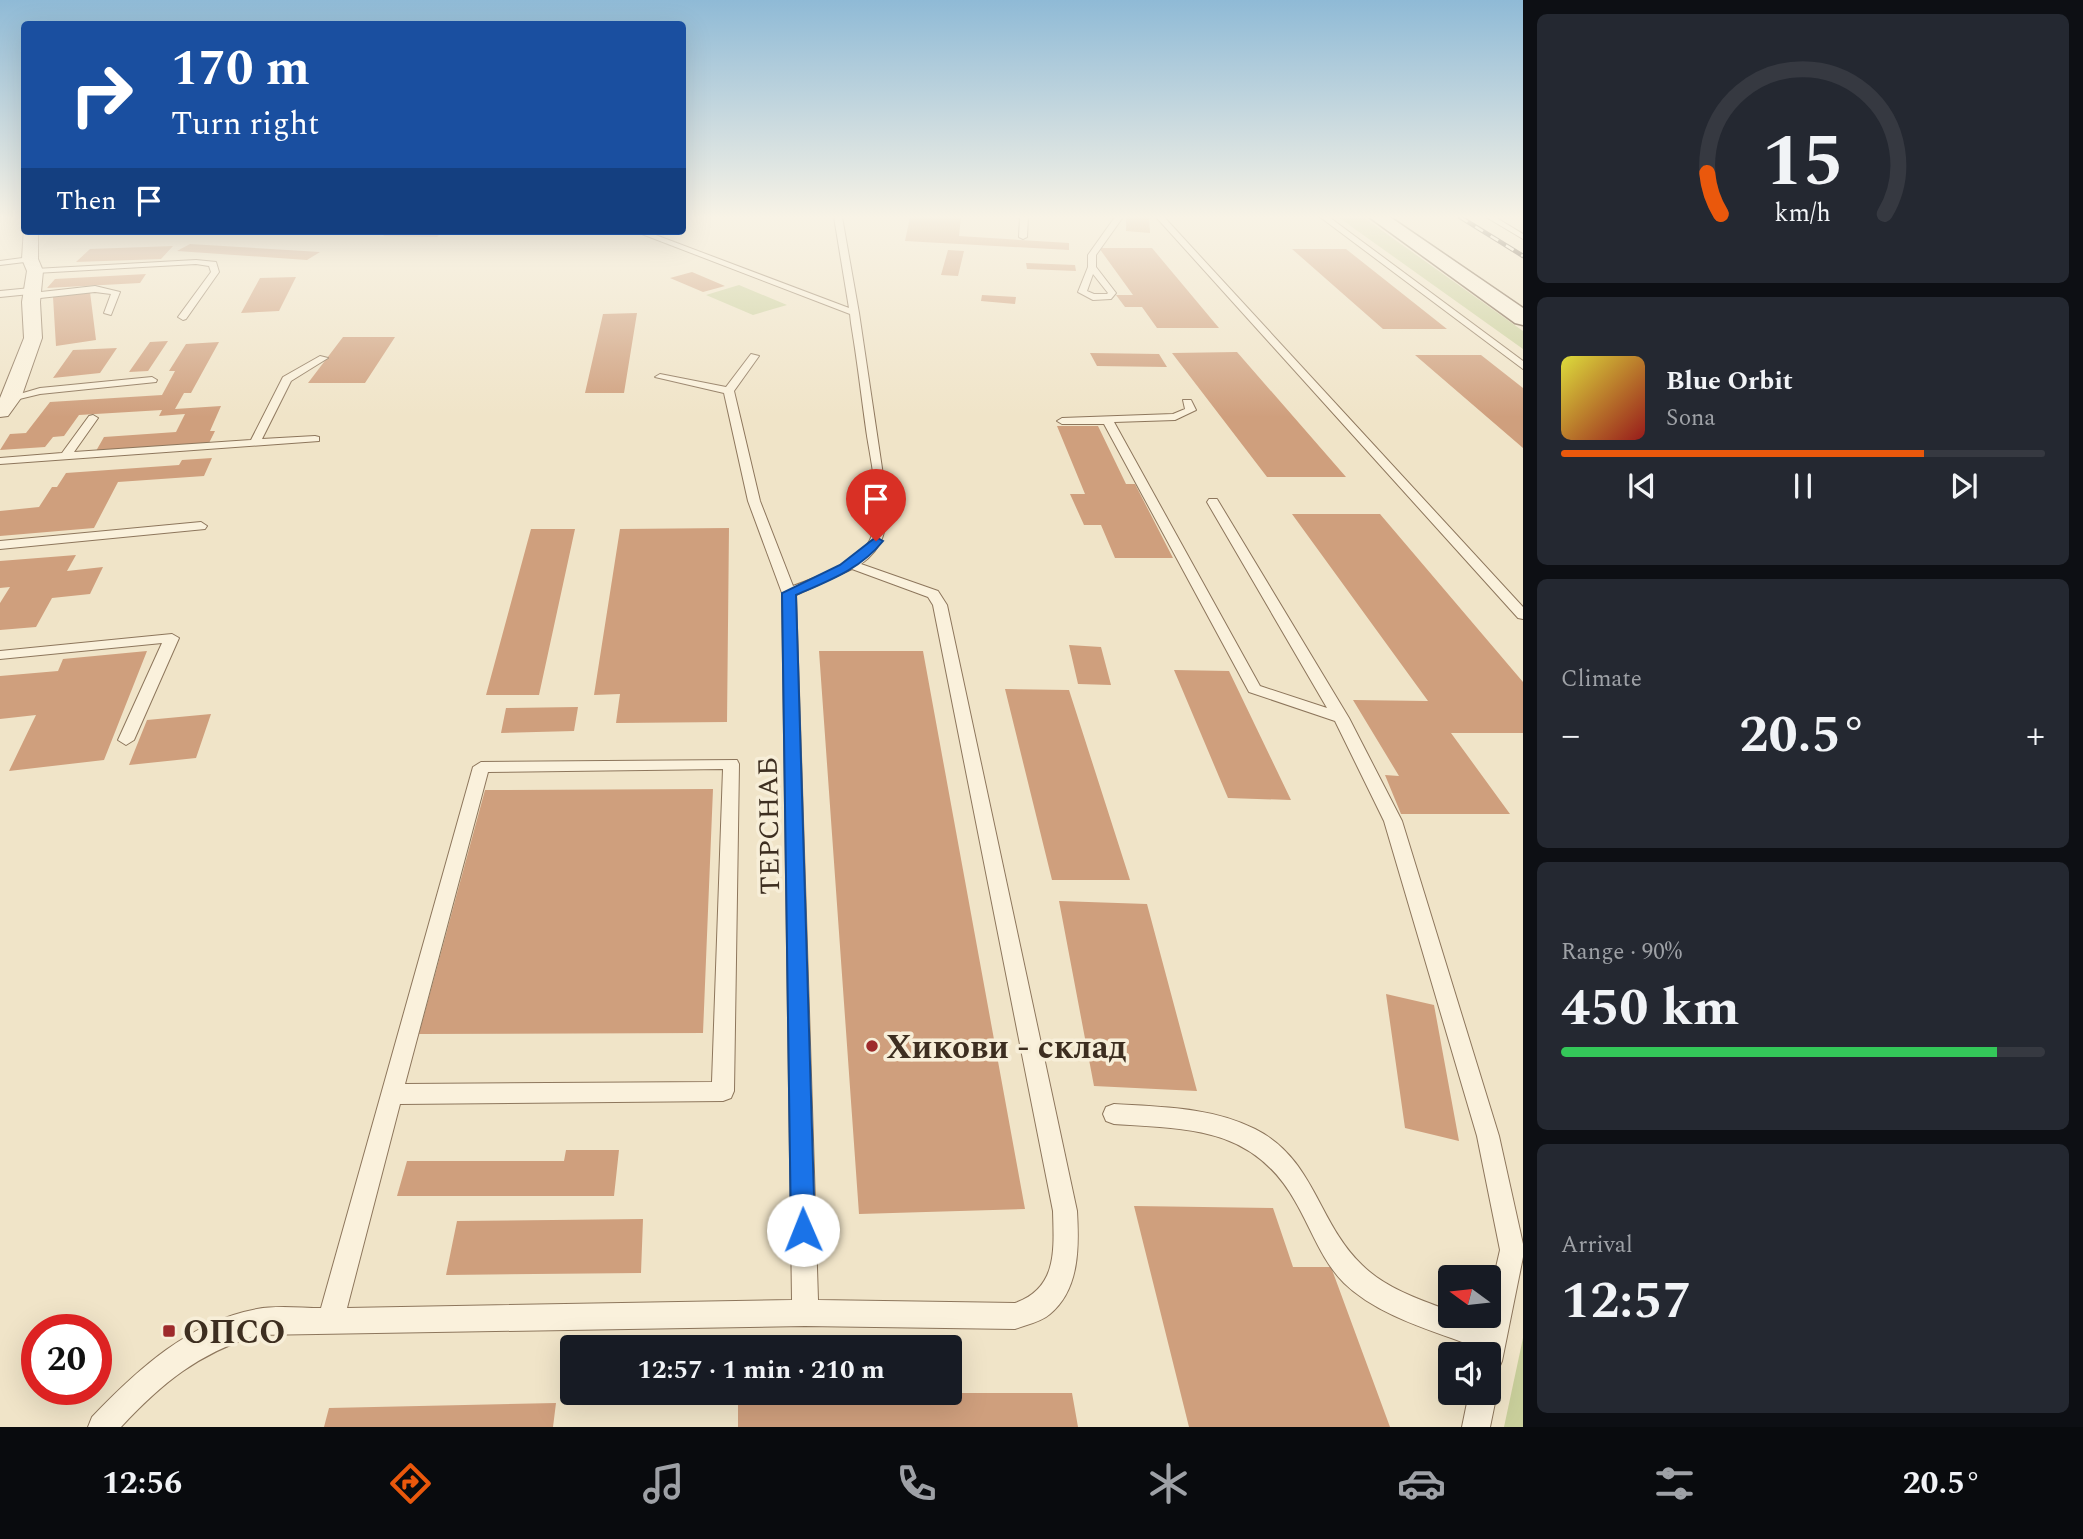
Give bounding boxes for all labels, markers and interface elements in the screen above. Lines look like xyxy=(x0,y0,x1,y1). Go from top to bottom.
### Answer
text: 170 m xyxy=(171,32,310,107)
icon: right xyxy=(56,49,147,140)
text: Turn right xyxy=(171,100,319,149)
text: 15 xyxy=(1762,108,1844,219)
text: Then xyxy=(56,181,116,221)
icon: arrive xyxy=(130,182,168,220)
text: km/h xyxy=(1775,195,1831,233)
text: Blue Orbit xyxy=(1666,361,1793,401)
text: Sona xyxy=(1666,401,1716,436)
icon: previous xyxy=(1623,467,1661,505)
icon: pause xyxy=(1784,467,1822,505)
icon: next xyxy=(1945,467,1983,505)
pin xyxy=(846,469,906,541)
icon: arrive xyxy=(857,480,895,518)
text: Climate xyxy=(1561,662,1642,697)
text: 20.5° xyxy=(1739,696,1867,775)
text: − xyxy=(1561,707,1580,765)
text: + xyxy=(2026,707,2045,765)
street label: ТЕРСНАБ xyxy=(747,757,792,895)
text: Range · 90% xyxy=(1561,935,1682,970)
text: 450 km xyxy=(1561,969,1740,1048)
place label: Хикови - склад xyxy=(886,1023,1127,1073)
marker: Хикови - склад xyxy=(864,1038,880,1054)
position arrow xyxy=(766,1193,840,1267)
text: Arrival xyxy=(1561,1228,1633,1263)
text: 12:57 xyxy=(1561,1262,1692,1341)
north arrow xyxy=(1438,1265,1502,1328)
map controls xyxy=(1438,1265,1501,1405)
place label: ОПСО xyxy=(183,1308,285,1358)
speed limit sign: 20 xyxy=(21,1314,112,1405)
marker: ОПСО xyxy=(161,1323,177,1339)
button: sound xyxy=(1438,1342,1501,1405)
text: 12:57 · 1 min · 210 m xyxy=(637,1350,885,1390)
text: 12:56 xyxy=(102,1459,182,1508)
icon: directions xyxy=(386,1459,435,1508)
icon: music xyxy=(639,1459,688,1508)
icon: phone xyxy=(892,1459,941,1508)
icon: climate xyxy=(1144,1459,1193,1508)
icon: car xyxy=(1397,1459,1446,1508)
icon: filters xyxy=(1650,1459,1699,1508)
text: 20.5° xyxy=(1903,1459,1981,1508)

